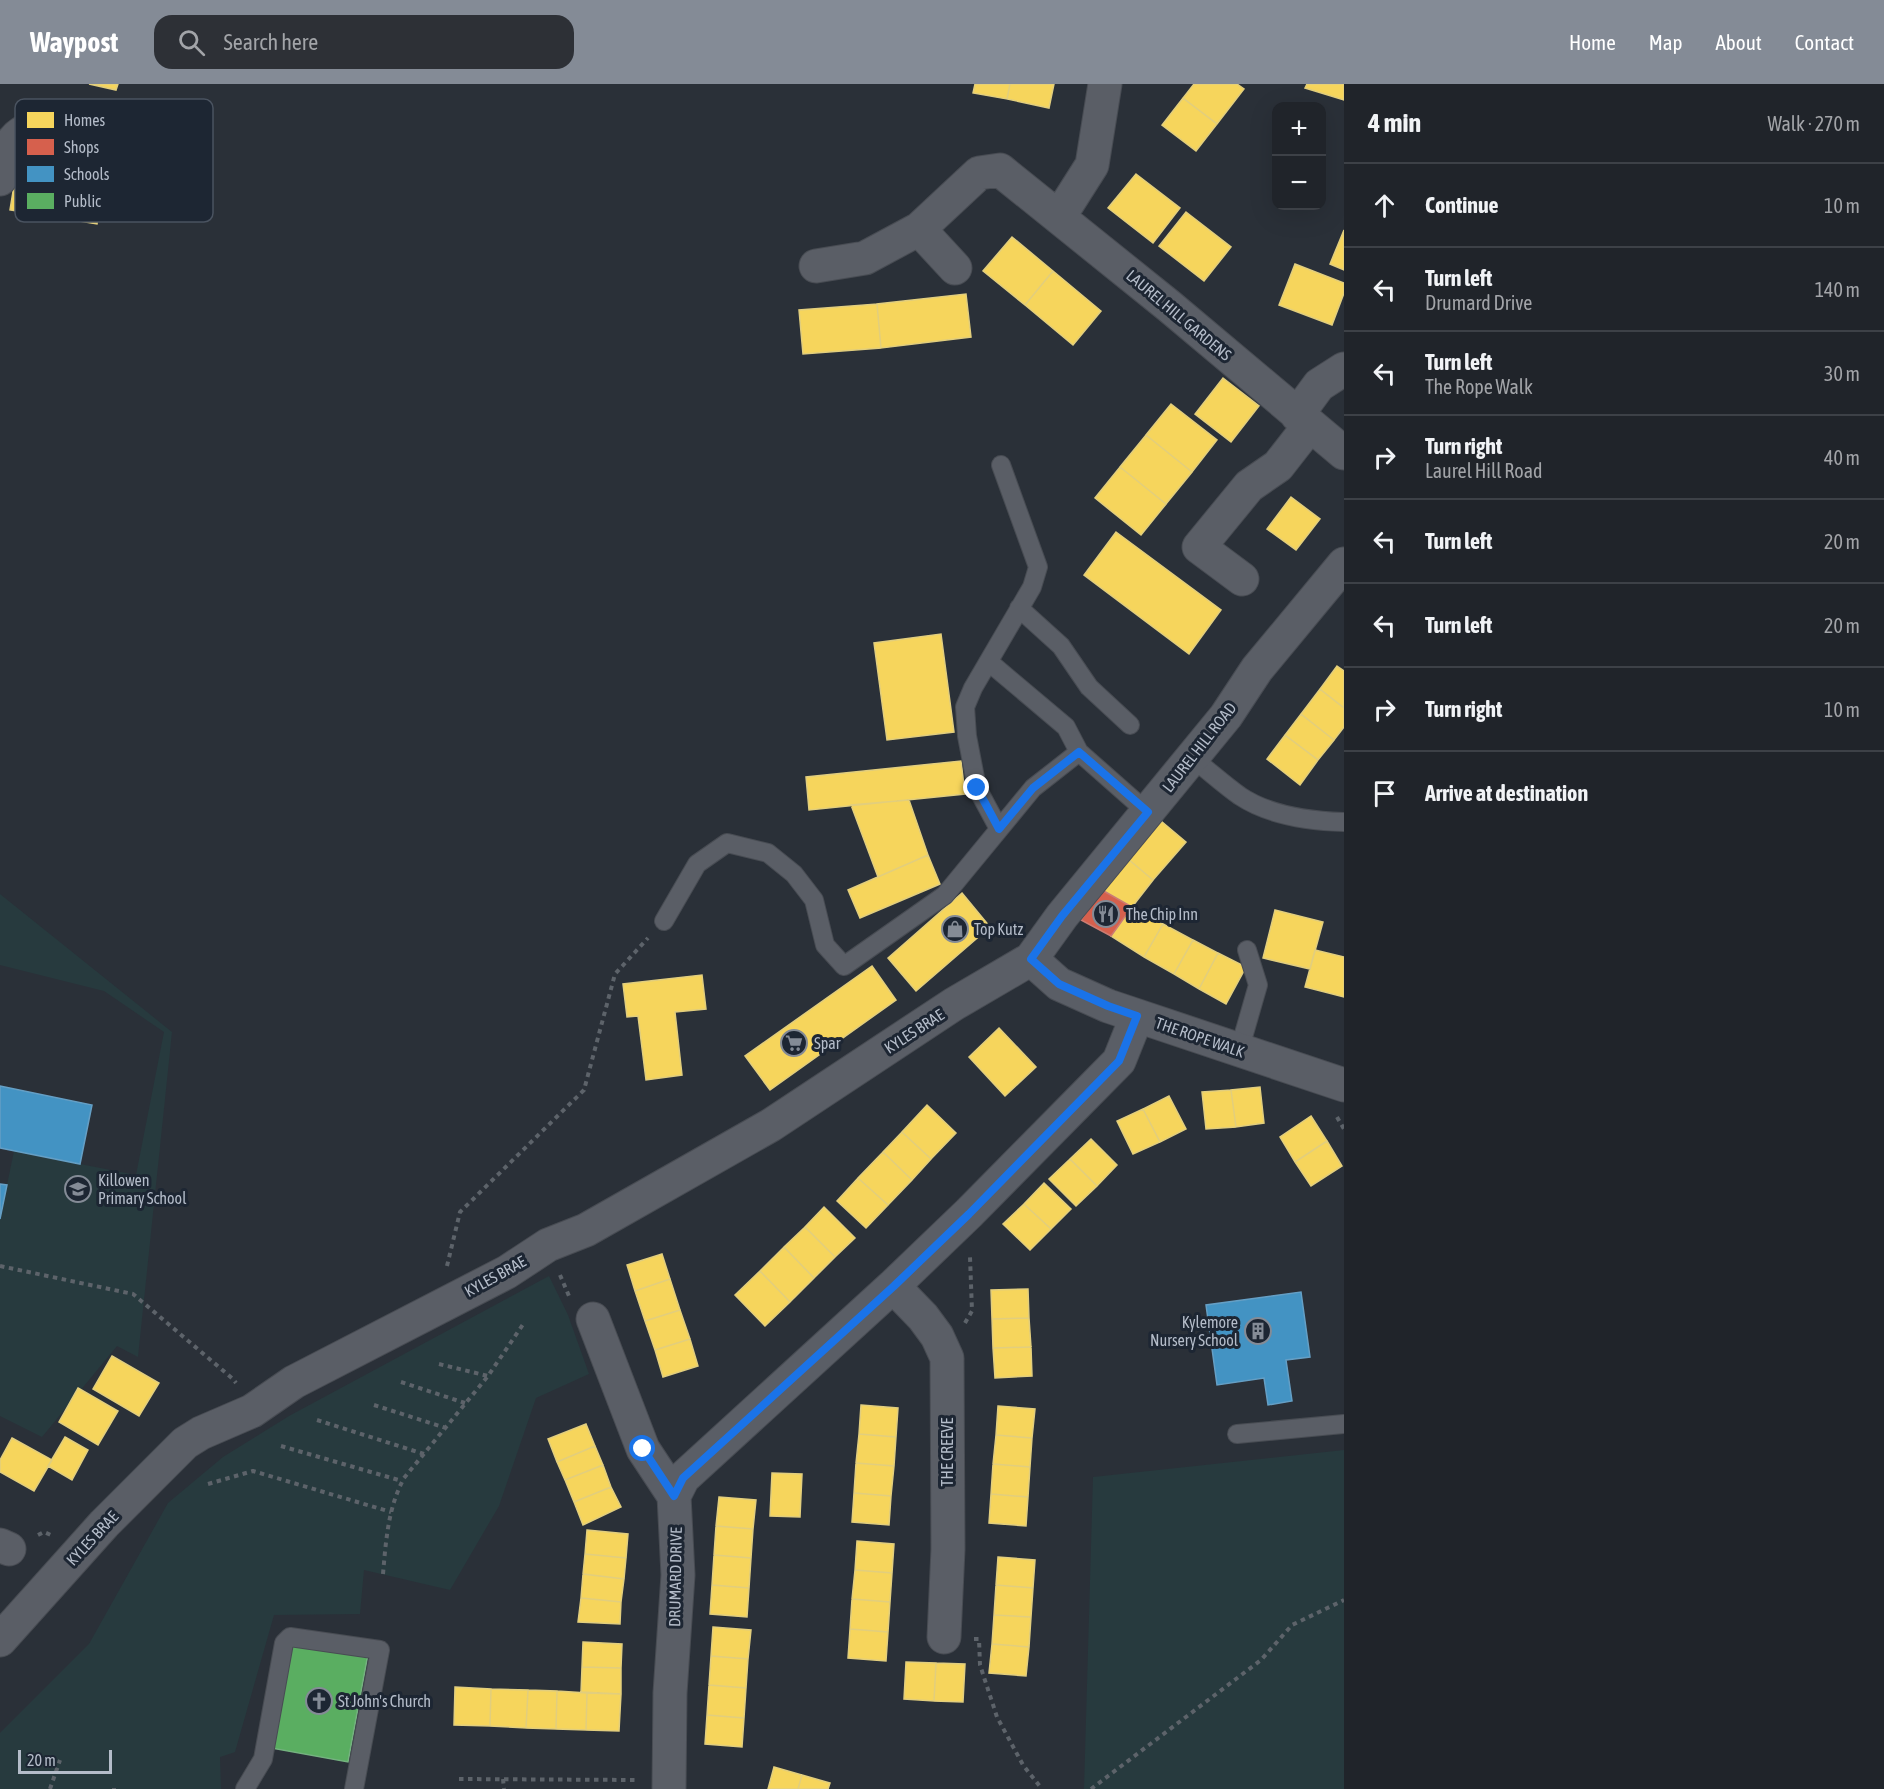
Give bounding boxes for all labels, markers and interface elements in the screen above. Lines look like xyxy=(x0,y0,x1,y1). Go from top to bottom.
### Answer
search box xyxy=(154,15,574,69)
text: Waypost xyxy=(30,26,118,58)
icon: search xyxy=(175,26,208,59)
text: Search here xyxy=(223,29,318,55)
text: Home xyxy=(1569,30,1616,54)
text: Map xyxy=(1649,30,1683,54)
text: About xyxy=(1716,30,1762,54)
text: Contact xyxy=(1795,30,1854,54)
legend xyxy=(15,99,213,222)
map controls xyxy=(1272,102,1326,210)
button: + xyxy=(1272,102,1326,156)
text: 4 min xyxy=(1368,108,1421,138)
text: Homes xyxy=(64,111,106,129)
text: Walk · 270 m xyxy=(1768,112,1860,135)
text: Shops xyxy=(64,138,100,157)
button: − xyxy=(1272,156,1326,210)
text: Schools xyxy=(64,165,110,183)
icon: ahead xyxy=(1368,189,1401,222)
text: Public xyxy=(64,192,101,210)
text: Continue xyxy=(1425,192,1499,218)
text: 10 m xyxy=(1824,194,1860,217)
text: Turn left xyxy=(1425,265,1492,291)
street label: LAUREL HILL GARDENS xyxy=(1123,266,1235,364)
icon: left xyxy=(1368,273,1401,306)
text: 140 m xyxy=(1815,278,1860,301)
text: Drumard Drive xyxy=(1425,291,1532,314)
text: Turn left xyxy=(1425,349,1492,375)
icon: left xyxy=(1368,357,1401,390)
text: 30 m xyxy=(1824,362,1860,385)
text: The Rope Walk xyxy=(1425,375,1533,398)
text: Turn right xyxy=(1425,433,1502,459)
icon: right xyxy=(1368,441,1401,474)
text: 40 m xyxy=(1824,446,1860,469)
text: Laurel Hill Road xyxy=(1425,459,1542,482)
icon: left xyxy=(1368,525,1401,558)
text: Turn left xyxy=(1425,528,1492,554)
text: 20 m xyxy=(1824,530,1860,553)
icon: left xyxy=(1368,609,1401,642)
text: Turn left xyxy=(1425,612,1492,638)
text: 20 m xyxy=(1824,614,1860,637)
icon: right xyxy=(1368,693,1401,726)
text: Turn right xyxy=(1425,696,1502,722)
text: 10 m xyxy=(1824,698,1860,721)
street label: LAUREL HILL ROAD xyxy=(1158,699,1240,795)
route end xyxy=(963,774,989,800)
icon: arrive xyxy=(1368,777,1401,810)
text: Arrive at destination xyxy=(1425,780,1588,806)
restaurant icon: The Chip Inn xyxy=(1091,899,1121,929)
place label: The Chip Inn xyxy=(1126,905,1198,924)
shop icon: Top Kutz xyxy=(940,914,970,944)
place label: Top Kutz xyxy=(974,920,1023,939)
street label: KYLES BRAE xyxy=(881,1005,947,1057)
street label: THE ROPE WALK xyxy=(1153,1013,1247,1061)
supermarket icon: Spar xyxy=(779,1028,809,1058)
place label: Spar xyxy=(814,1034,841,1053)
place label: Killowen Primary School xyxy=(98,1171,187,1208)
school or university icon: Killowen Primary School xyxy=(63,1174,93,1204)
street label: KYLES BRAE xyxy=(461,1252,529,1300)
place label: Kylemore Nursery School xyxy=(1150,1313,1239,1350)
building icon: Kylemore Nursery School xyxy=(1243,1316,1273,1346)
street label: THE CREEVE xyxy=(938,1417,956,1486)
route start xyxy=(629,1435,655,1461)
street label: KYLES BRAE xyxy=(63,1507,122,1569)
street label: DRUMARD DRIVE xyxy=(665,1527,685,1627)
church icon: St John's Church xyxy=(304,1686,334,1716)
place label: St John's Church xyxy=(338,1692,431,1710)
scale bar xyxy=(18,1747,112,1774)
text: 20 m xyxy=(27,1751,56,1769)

